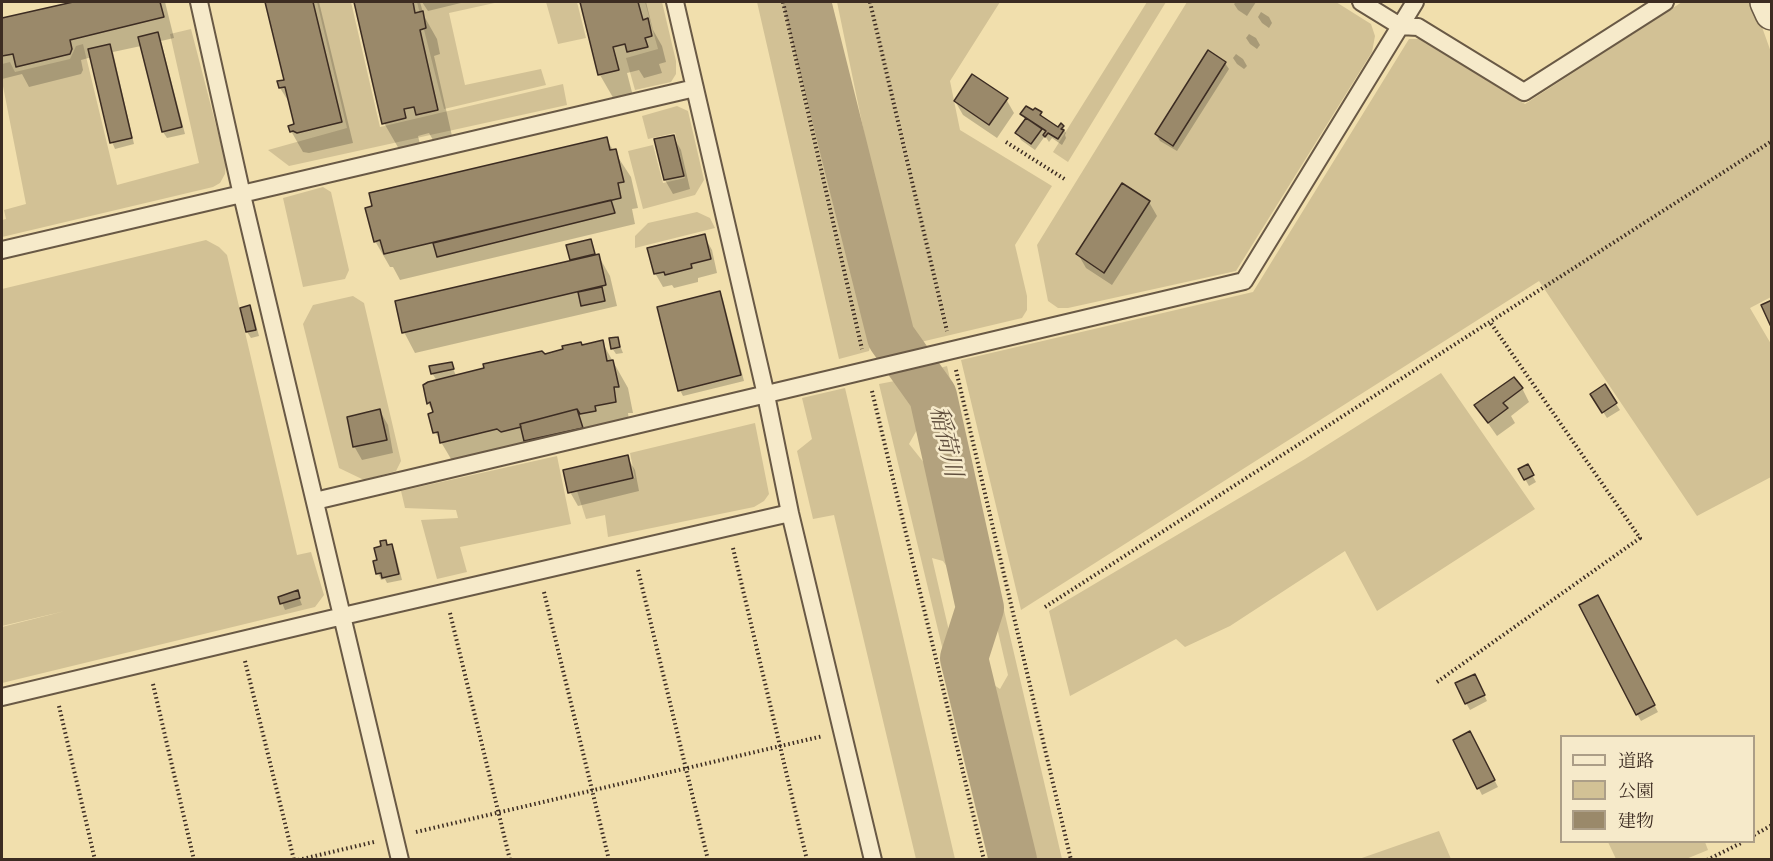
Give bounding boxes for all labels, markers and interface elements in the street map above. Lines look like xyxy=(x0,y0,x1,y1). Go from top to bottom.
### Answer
water label: 稲荷川 xyxy=(921,404,965,480)
legend xyxy=(1560,735,1755,843)
text: 道路 xyxy=(1618,750,1654,775)
text: 公園 xyxy=(1618,780,1654,805)
text: 建物 xyxy=(1618,810,1654,835)

